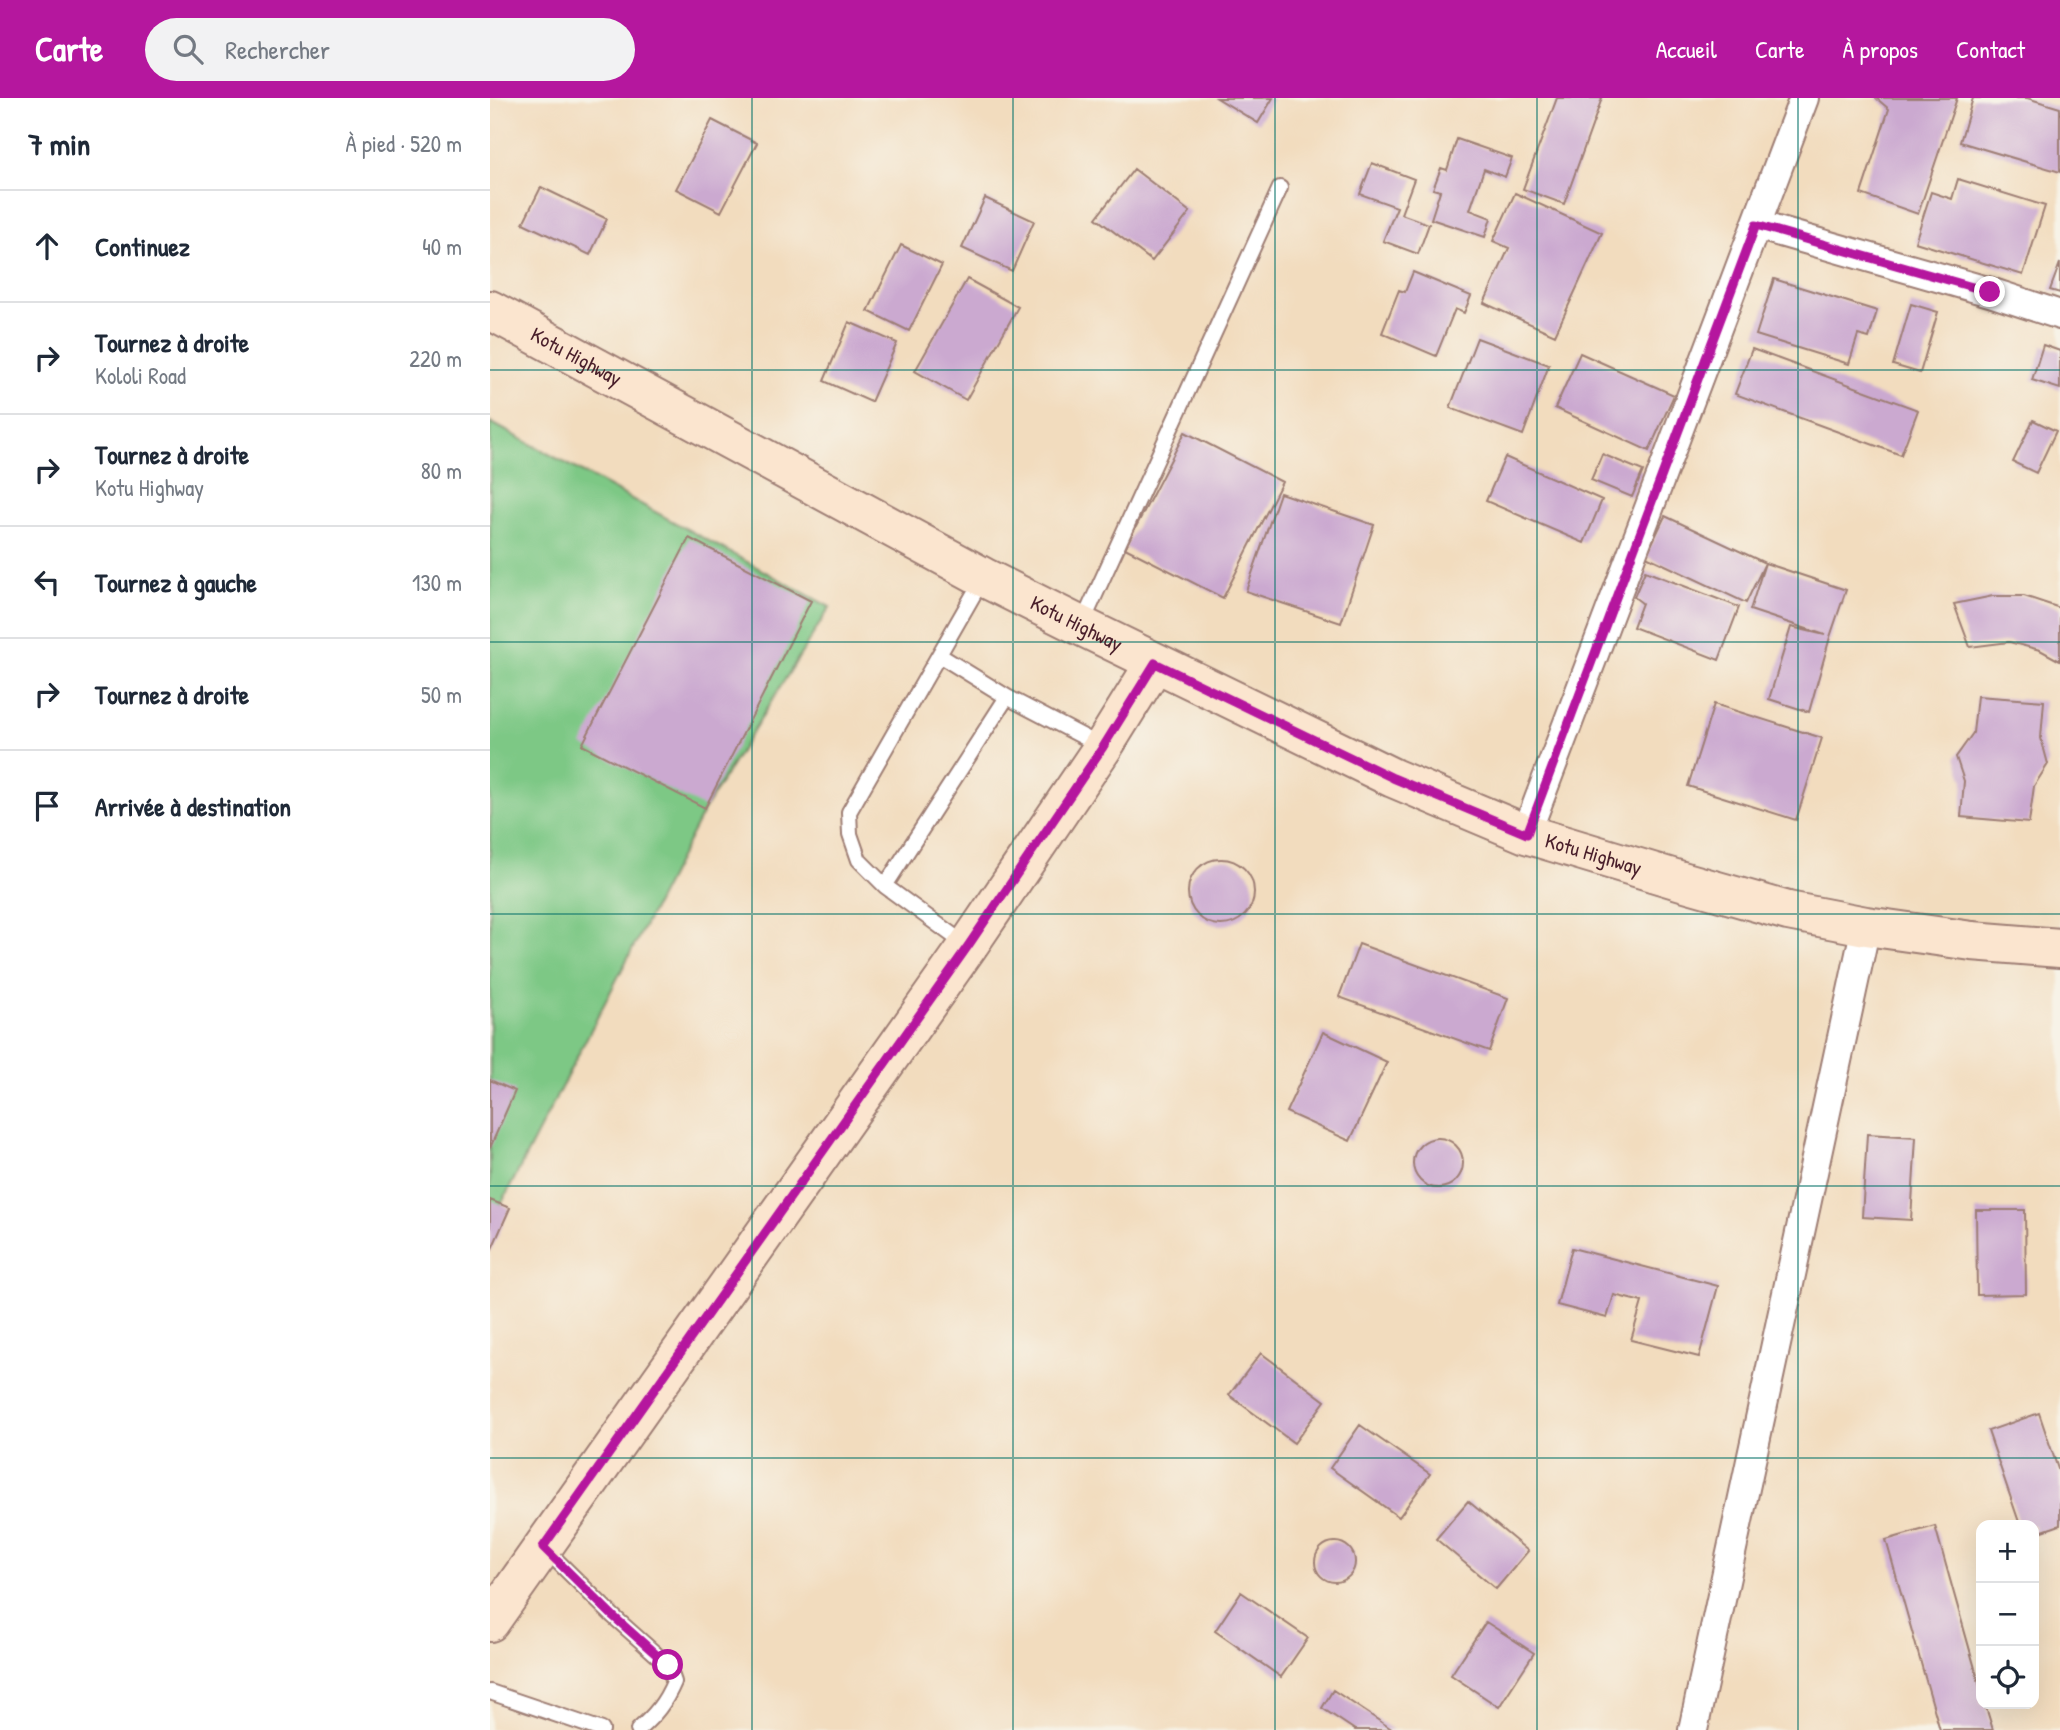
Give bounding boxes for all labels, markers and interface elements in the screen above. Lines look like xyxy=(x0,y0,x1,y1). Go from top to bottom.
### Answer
search box xyxy=(145,18,635,81)
text: Carte xyxy=(35,27,103,71)
icon: search xyxy=(169,30,207,68)
text: Rechercher xyxy=(225,32,330,67)
text: Accueil xyxy=(1656,33,1717,65)
text: Carte xyxy=(1755,33,1804,65)
text: À propos xyxy=(1842,33,1918,65)
text: Contact xyxy=(1956,33,2025,65)
text: 7 min xyxy=(28,124,90,164)
text: À pied · 520 m xyxy=(345,128,462,159)
icon: ahead xyxy=(28,227,66,265)
text: Continuez xyxy=(95,229,190,264)
text: 40 m xyxy=(422,231,462,262)
route end xyxy=(1974,276,2005,307)
street label: Kotu Highway xyxy=(526,320,627,393)
text: Tournez à droite xyxy=(95,325,249,360)
icon: right xyxy=(28,339,66,377)
text: 220 m xyxy=(409,343,462,374)
text: Kololi Road xyxy=(95,360,186,391)
text: Tournez à droite xyxy=(95,437,249,472)
icon: right xyxy=(28,451,66,489)
text: 80 m xyxy=(421,455,462,486)
text: Kotu Highway xyxy=(95,472,204,503)
icon: left xyxy=(28,563,66,601)
text: Tournez à gauche xyxy=(95,565,257,600)
text: 130 m xyxy=(412,567,462,598)
street label: Kotu Highway xyxy=(1026,588,1128,658)
icon: right xyxy=(28,675,66,713)
text: Tournez à droite xyxy=(95,677,249,712)
text: 50 m xyxy=(421,679,462,710)
icon: arrive xyxy=(28,787,66,825)
text: Arrivée à destination xyxy=(95,789,291,824)
street label: Kotu Highway xyxy=(1542,826,1645,882)
map controls xyxy=(1976,1520,2039,1709)
button: + xyxy=(1976,1520,2039,1583)
button: − xyxy=(1976,1583,2039,1646)
button: locate xyxy=(1976,1646,2039,1709)
route start xyxy=(652,1649,683,1680)

